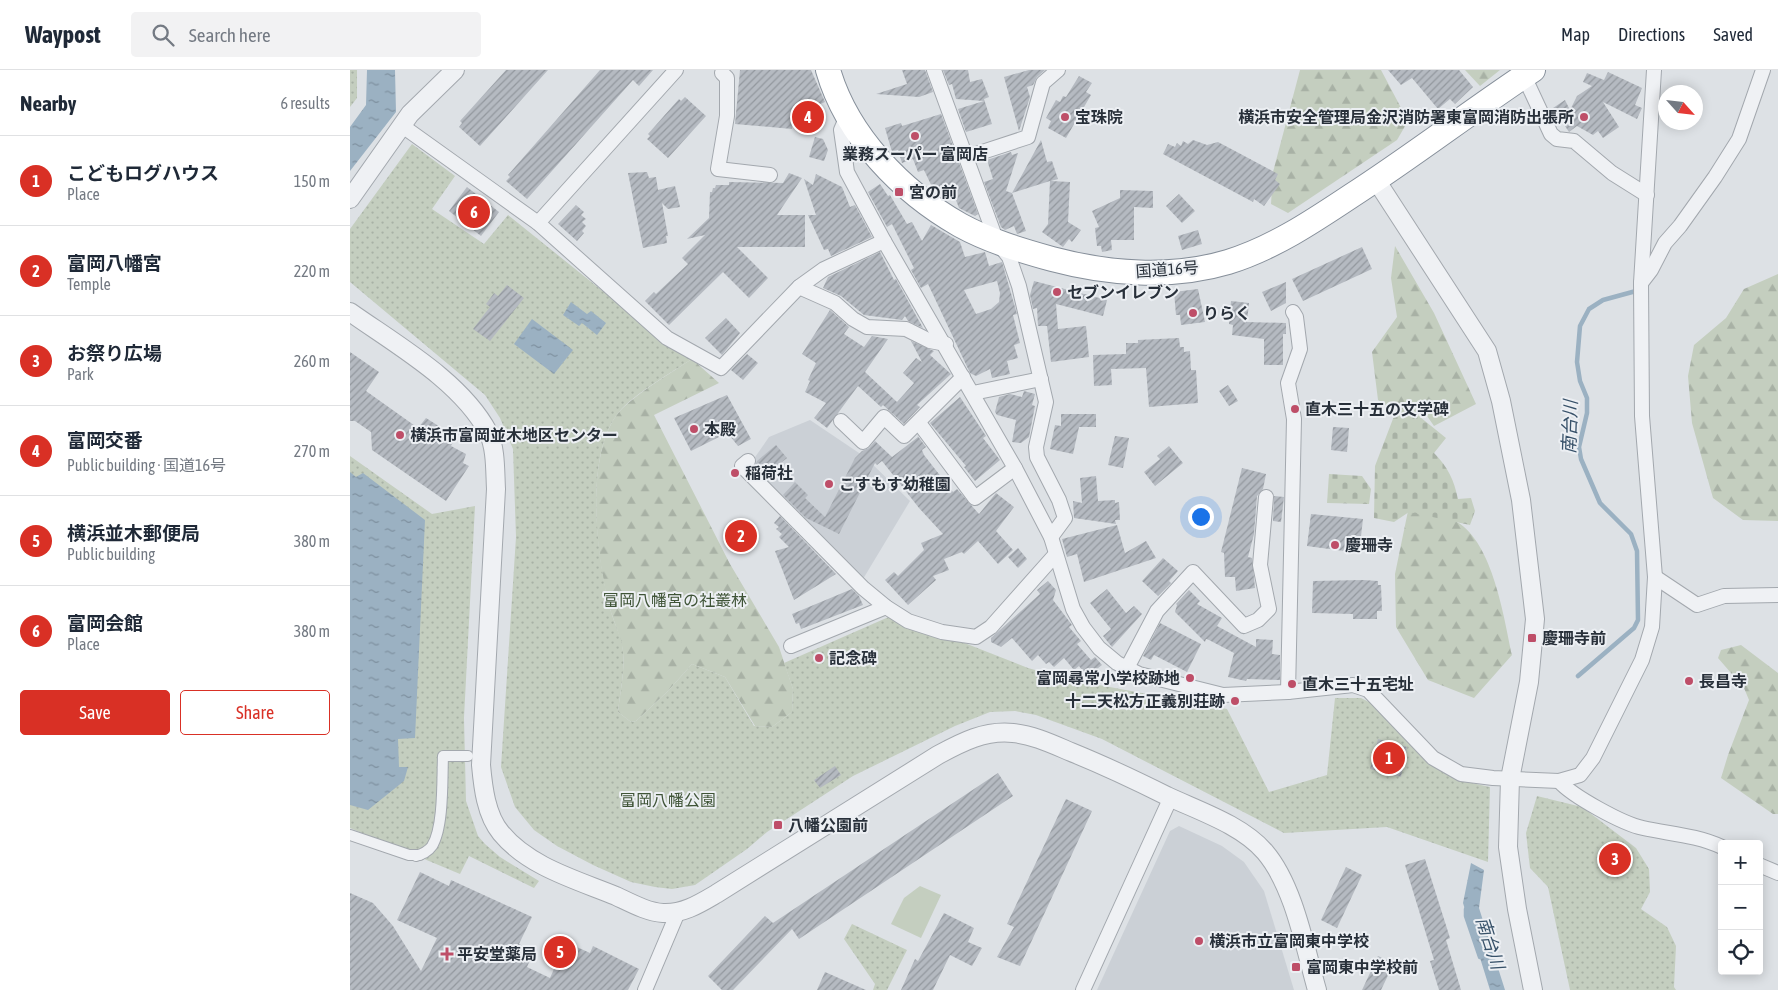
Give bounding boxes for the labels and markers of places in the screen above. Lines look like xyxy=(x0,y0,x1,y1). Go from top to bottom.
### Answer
pin: 4 xyxy=(792,98,824,136)
place label: 宝珠院 xyxy=(1075,108,1123,126)
place label: 横浜市安全管理局金沢消防署東富岡消防出張所 xyxy=(1238,108,1574,126)
marker: 宝珠院 xyxy=(1059,111,1071,123)
marker: 横浜市安全管理局金沢消防署東富岡消防出張所 xyxy=(1578,111,1590,123)
marker: 業務スーパー 富岡店 xyxy=(909,130,921,142)
place label: 業務スーパー 富岡店 xyxy=(842,145,988,163)
place label: 宮の前 xyxy=(909,183,957,201)
marker: 宮の前 xyxy=(893,186,905,198)
pin: 6 xyxy=(458,193,490,231)
place label: セブンイレブン xyxy=(1067,283,1179,301)
marker: セブンイレブン xyxy=(1051,286,1063,298)
place label: りらく xyxy=(1203,304,1251,322)
marker: りらく xyxy=(1187,307,1199,319)
place label: 直木三十五の文学碑 xyxy=(1305,400,1449,418)
marker: 直木三十五の文学碑 xyxy=(1289,403,1301,415)
place label: 本殿 xyxy=(704,420,736,438)
marker: 本殿 xyxy=(688,423,700,435)
place label: 横浜市富岡並木地区センター xyxy=(410,426,618,444)
marker: 横浜市富岡並木地区センター xyxy=(394,429,406,441)
place label: 稲荷社 xyxy=(745,464,793,482)
marker: 稲荷社 xyxy=(729,467,741,479)
place label: こすもす幼稚園 xyxy=(839,475,951,493)
marker: こすもす幼稚園 xyxy=(823,478,835,490)
pin: 2 xyxy=(725,517,757,555)
place label: 慶珊寺 xyxy=(1345,536,1393,554)
marker: 慶珊寺 xyxy=(1329,539,1341,551)
place label: 慶珊寺前 xyxy=(1542,629,1606,647)
marker: 慶珊寺前 xyxy=(1526,632,1538,644)
place label: 記念碑 xyxy=(829,649,877,667)
marker: 記念碑 xyxy=(813,652,825,664)
place label: 富岡尋常小学校跡地 xyxy=(1036,669,1180,687)
marker: 富岡尋常小学校跡地 xyxy=(1184,672,1196,684)
place label: 長昌寺 xyxy=(1699,672,1747,690)
place label: 直木三十五宅址 xyxy=(1302,675,1414,693)
marker: 長昌寺 xyxy=(1683,675,1695,687)
marker: 直木三十五宅址 xyxy=(1286,678,1298,690)
place label: 十二天松方正義別荘跡 xyxy=(1065,692,1225,710)
marker: 十二天松方正義別荘跡 xyxy=(1229,695,1241,707)
pin: 1 xyxy=(1373,739,1405,777)
place label: 八幡公園前 xyxy=(788,816,868,834)
marker: 八幡公園前 xyxy=(772,819,784,831)
pin: 3 xyxy=(1599,840,1631,878)
place label: 横浜市立富岡東中学校 xyxy=(1209,932,1369,950)
pin: 5 xyxy=(544,933,576,971)
marker: 横浜市立富岡東中学校 xyxy=(1193,935,1205,947)
place label: 平安堂薬局 xyxy=(457,945,537,963)
marker: 平安堂薬局 xyxy=(441,948,453,960)
place label: 富岡東中学校前 xyxy=(1306,958,1418,976)
marker: 富岡東中学校前 xyxy=(1290,961,1302,973)

